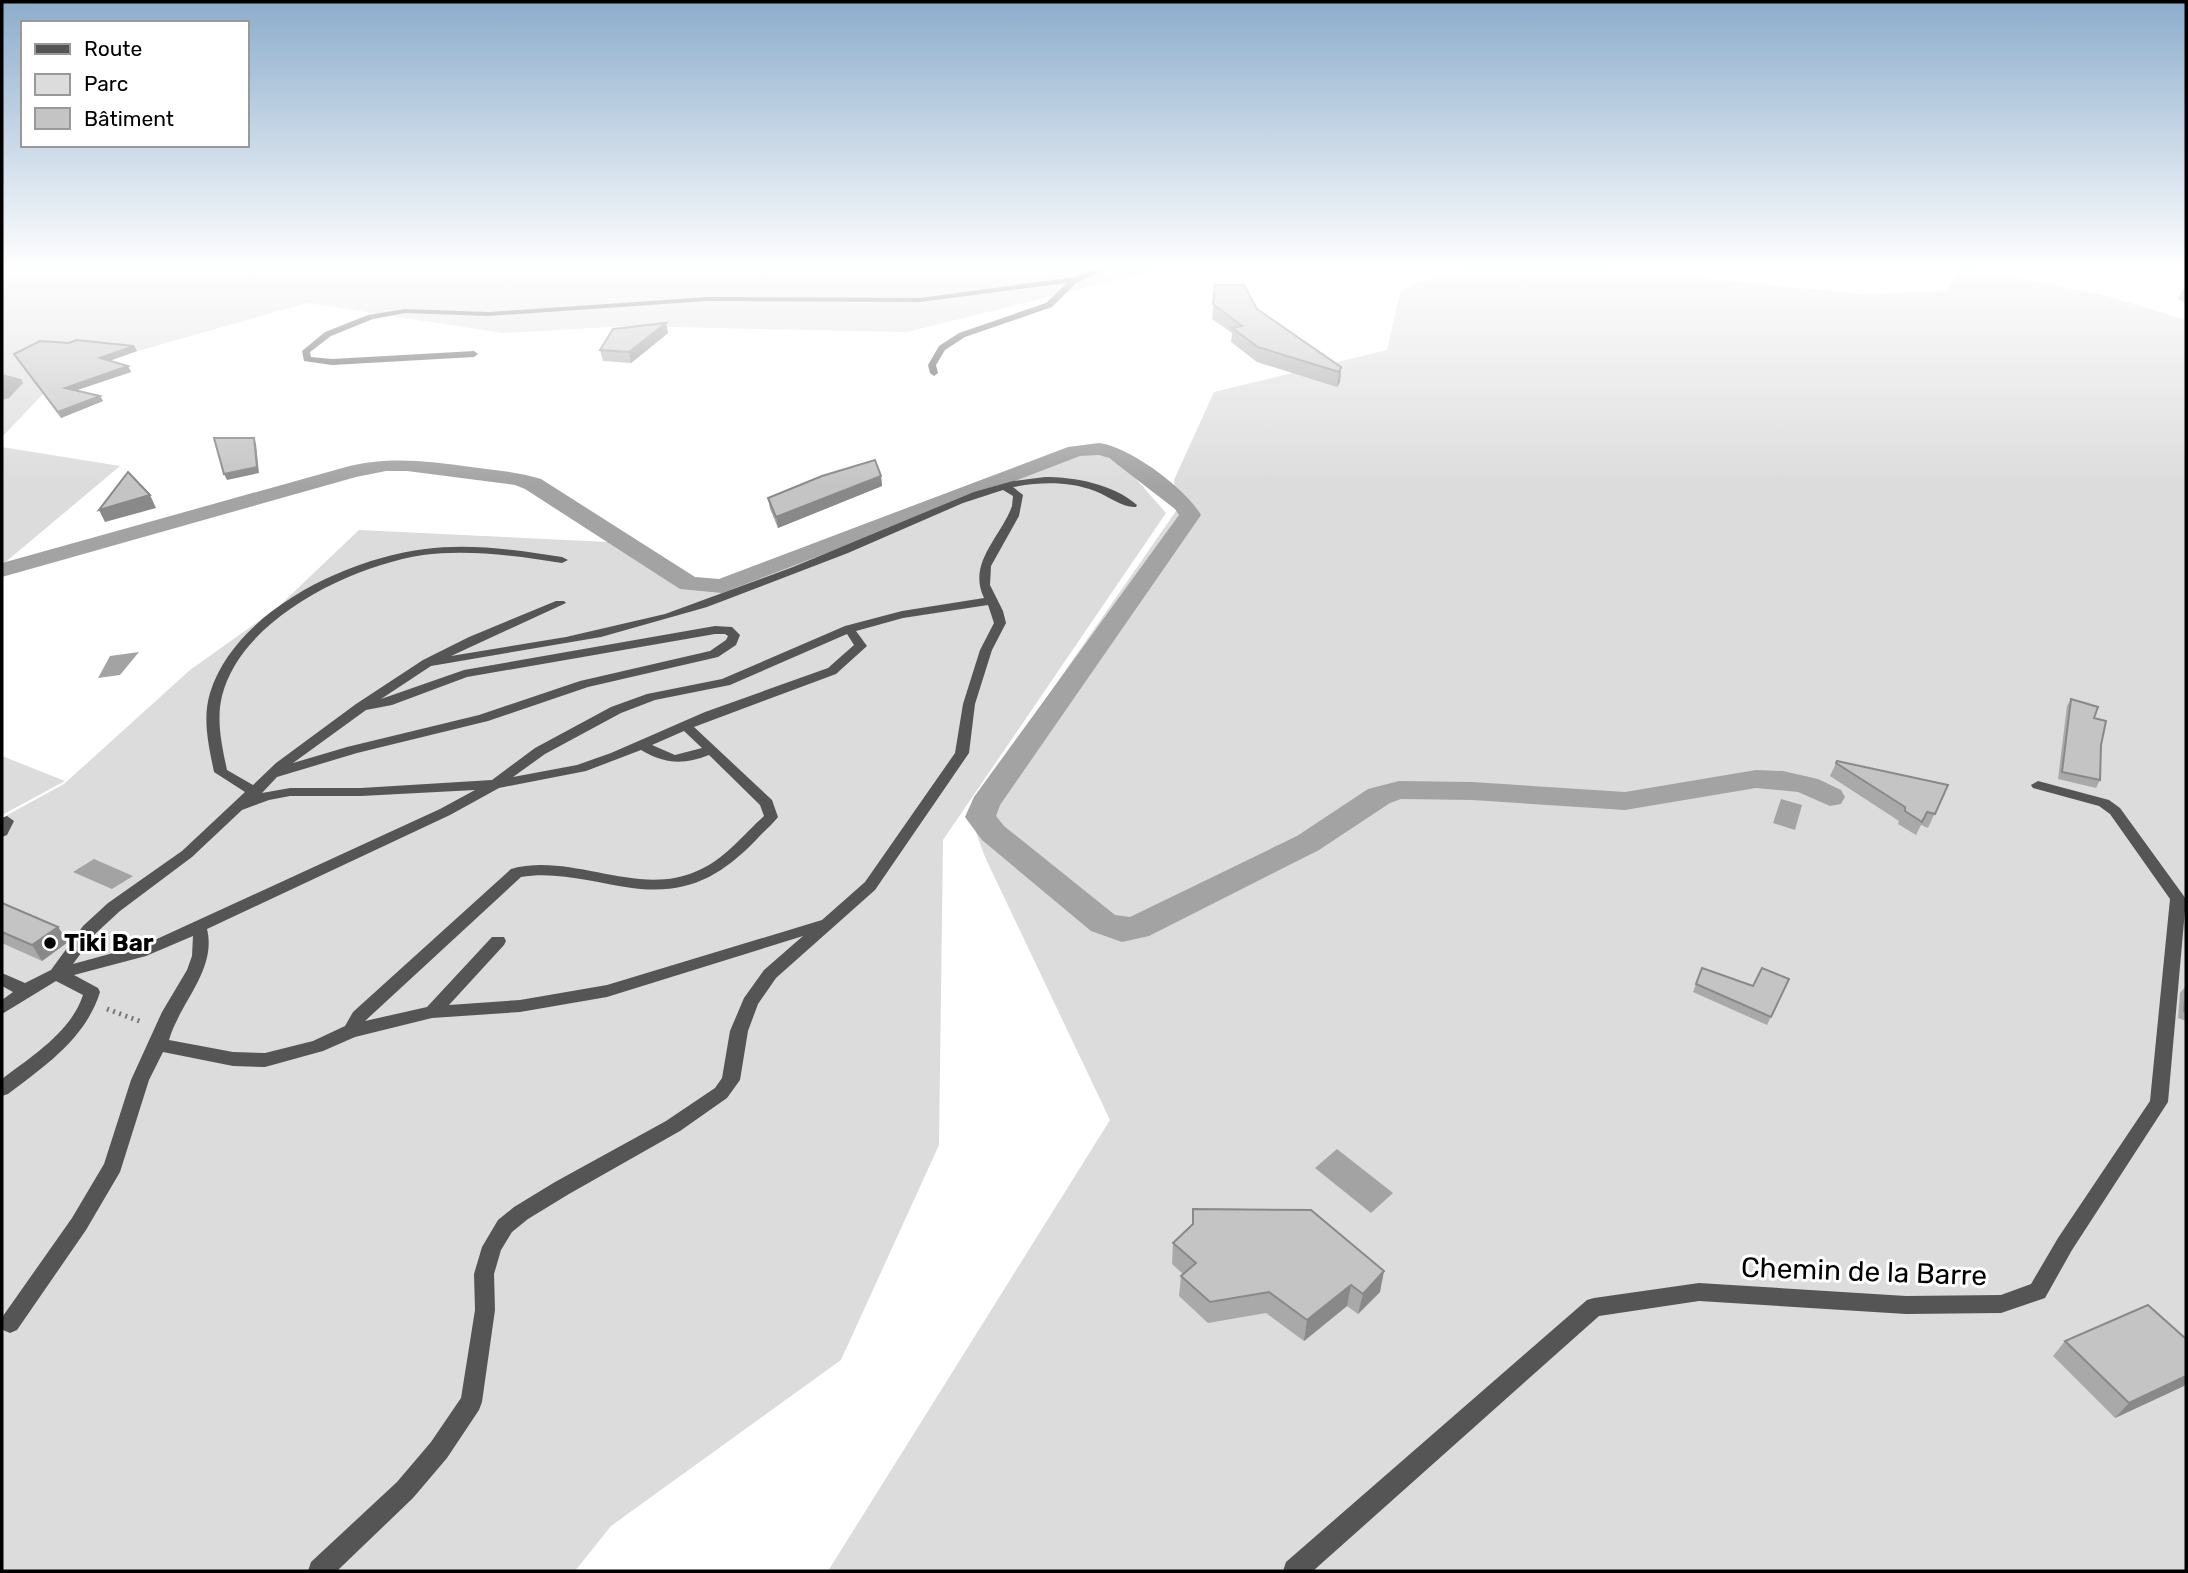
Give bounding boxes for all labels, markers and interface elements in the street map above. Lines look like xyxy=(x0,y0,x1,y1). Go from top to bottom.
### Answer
legend xyxy=(21,21,248,147)
text: Route xyxy=(84,36,142,61)
text: Parc xyxy=(84,71,128,96)
text: Bâtiment xyxy=(84,106,174,131)
place label: Tiki Bar xyxy=(64,929,154,957)
marker: Tiki Bar xyxy=(42,935,58,951)
street label: Chemin de la Barre xyxy=(1740,1251,1988,1292)

